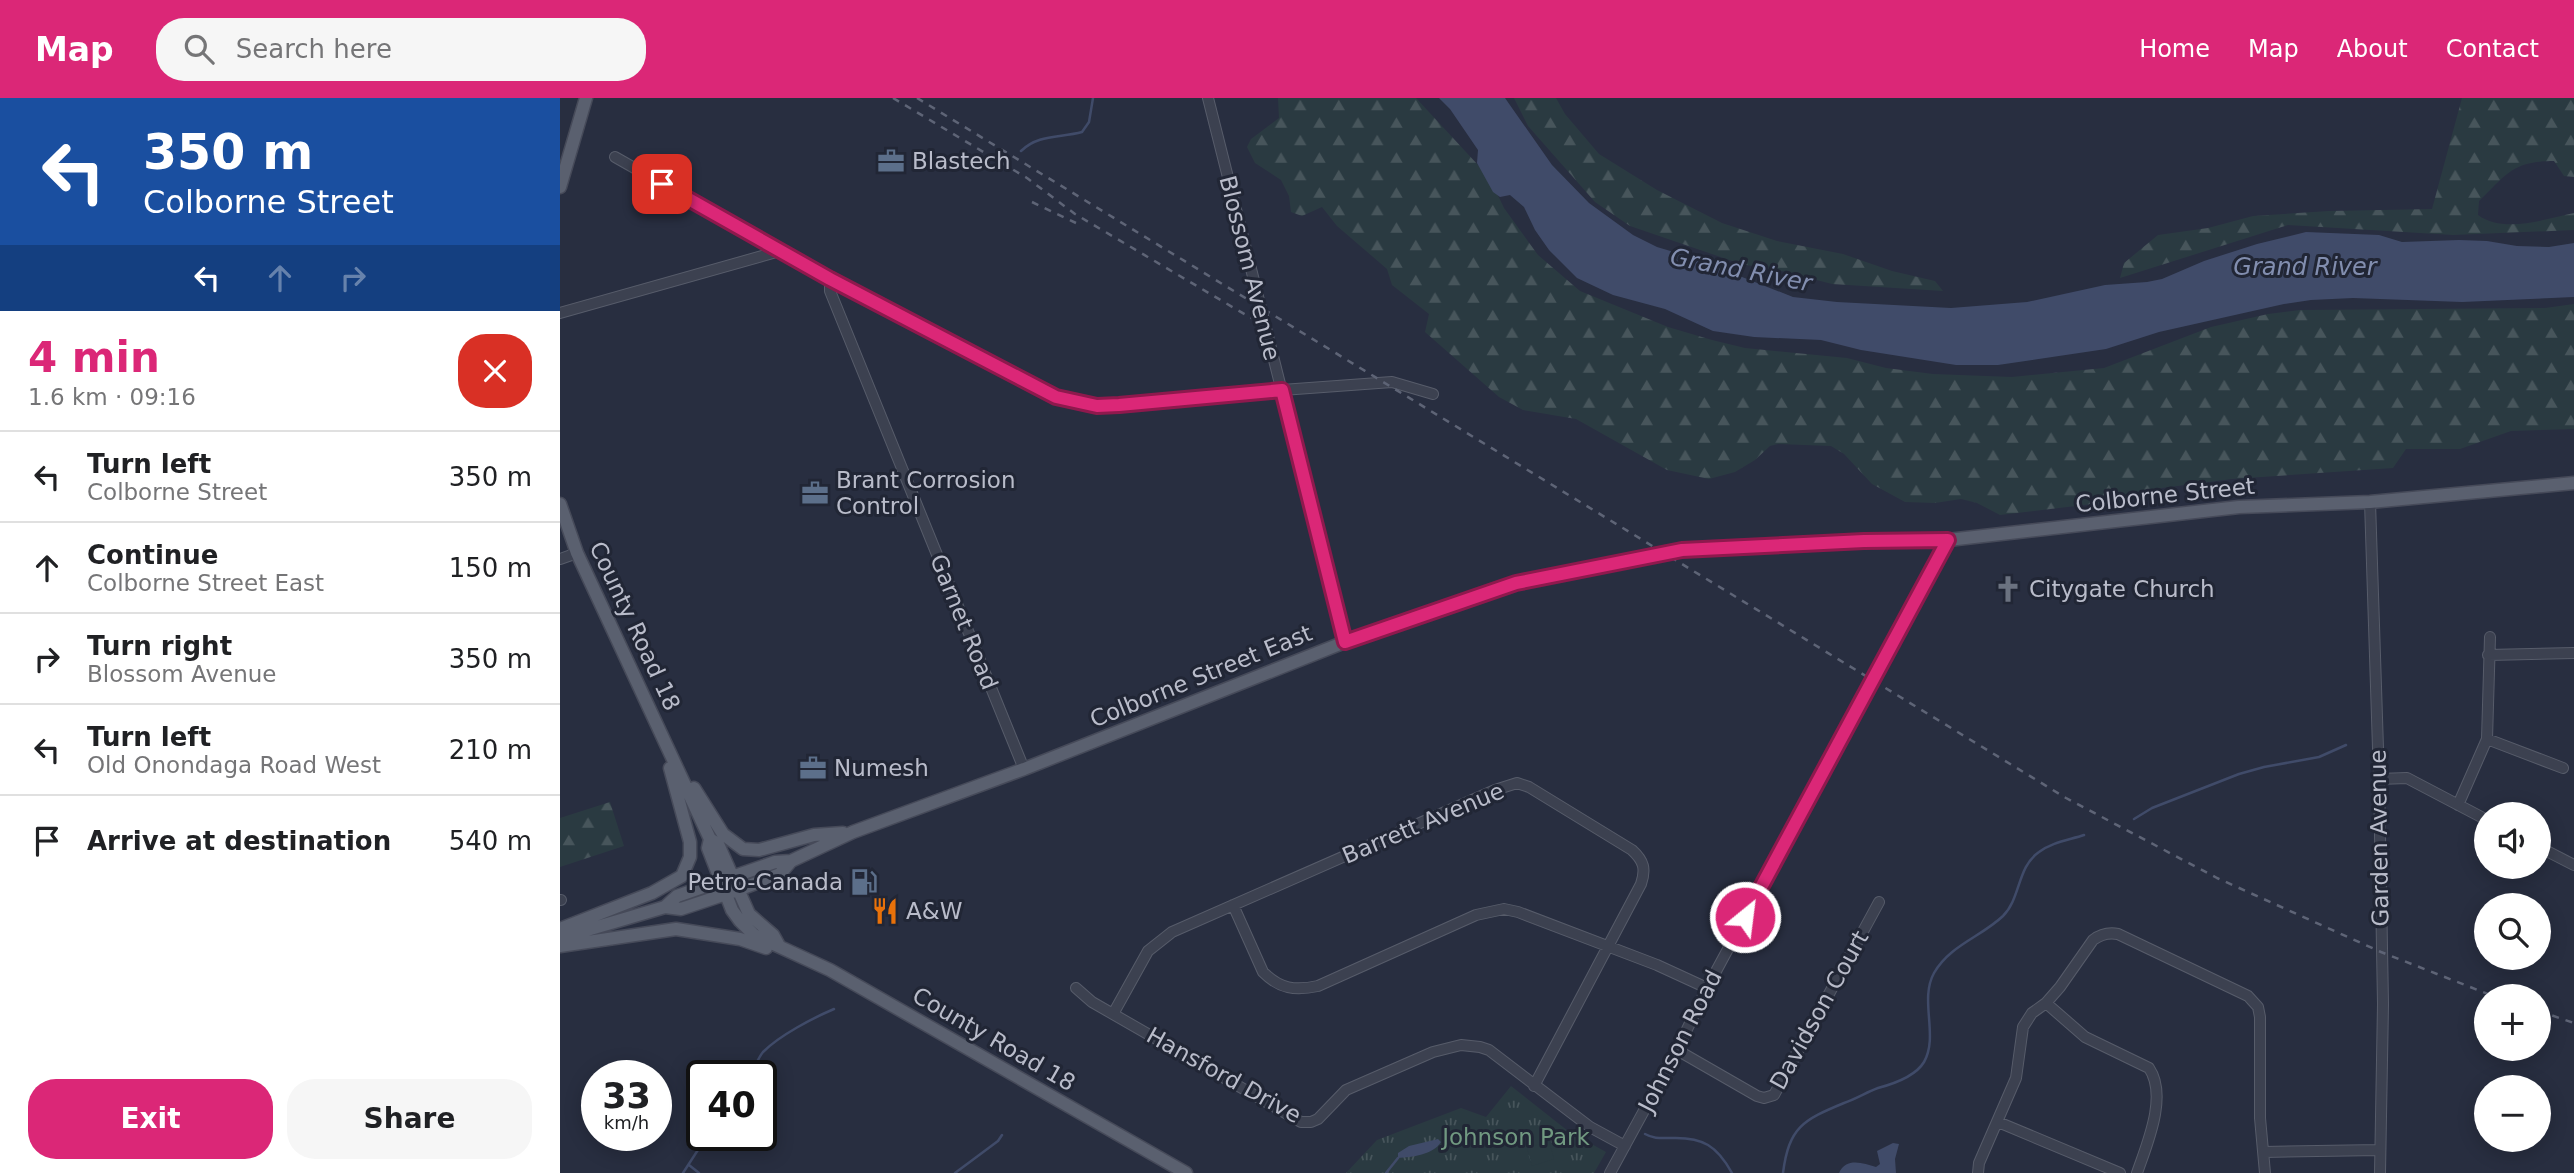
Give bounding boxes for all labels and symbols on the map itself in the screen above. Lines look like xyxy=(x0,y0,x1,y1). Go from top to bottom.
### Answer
office icon: Blastech xyxy=(876,146,906,176)
place label: Blastech xyxy=(912,148,1011,174)
pin xyxy=(632,154,692,214)
street label: Blossom Avenue xyxy=(1214,173,1286,363)
water label: Grand River xyxy=(1668,243,1816,298)
water label: Grand River xyxy=(2233,253,2379,281)
place label: Brant Corrosion Control xyxy=(836,467,1015,519)
street label: Colborne Street xyxy=(2074,473,2256,517)
office icon: Brant Corrosion Control xyxy=(800,478,830,508)
street label: County Road 18 xyxy=(584,537,686,715)
street label: Garnet Road xyxy=(925,550,1003,694)
church icon: Citygate Church xyxy=(1993,574,2023,604)
place label: Citygate Church xyxy=(2029,576,2215,602)
street label: Colborne Street East xyxy=(1086,620,1316,732)
street label: Garden Avenue xyxy=(2364,749,2394,927)
office icon: Numesh xyxy=(798,753,828,783)
place label: Numesh xyxy=(834,755,929,781)
street label: Barrett Avenue xyxy=(1338,777,1508,869)
fuel station icon: Petro-Canada xyxy=(849,867,879,897)
place label: Petro-Canada xyxy=(688,869,843,895)
position arrow xyxy=(1708,880,1782,954)
restaurant icon: A&W xyxy=(870,896,900,926)
place label: A&W xyxy=(906,898,962,924)
street label: Davidson Court xyxy=(1765,926,1873,1094)
street label: Johnson Road xyxy=(1632,966,1727,1118)
street label: County Road 18 xyxy=(908,982,1080,1096)
street label: Hansford Drive xyxy=(1142,1022,1306,1128)
speed limit sign: 40 xyxy=(686,1060,777,1151)
park label: Johnson Park xyxy=(1440,1124,1591,1150)

